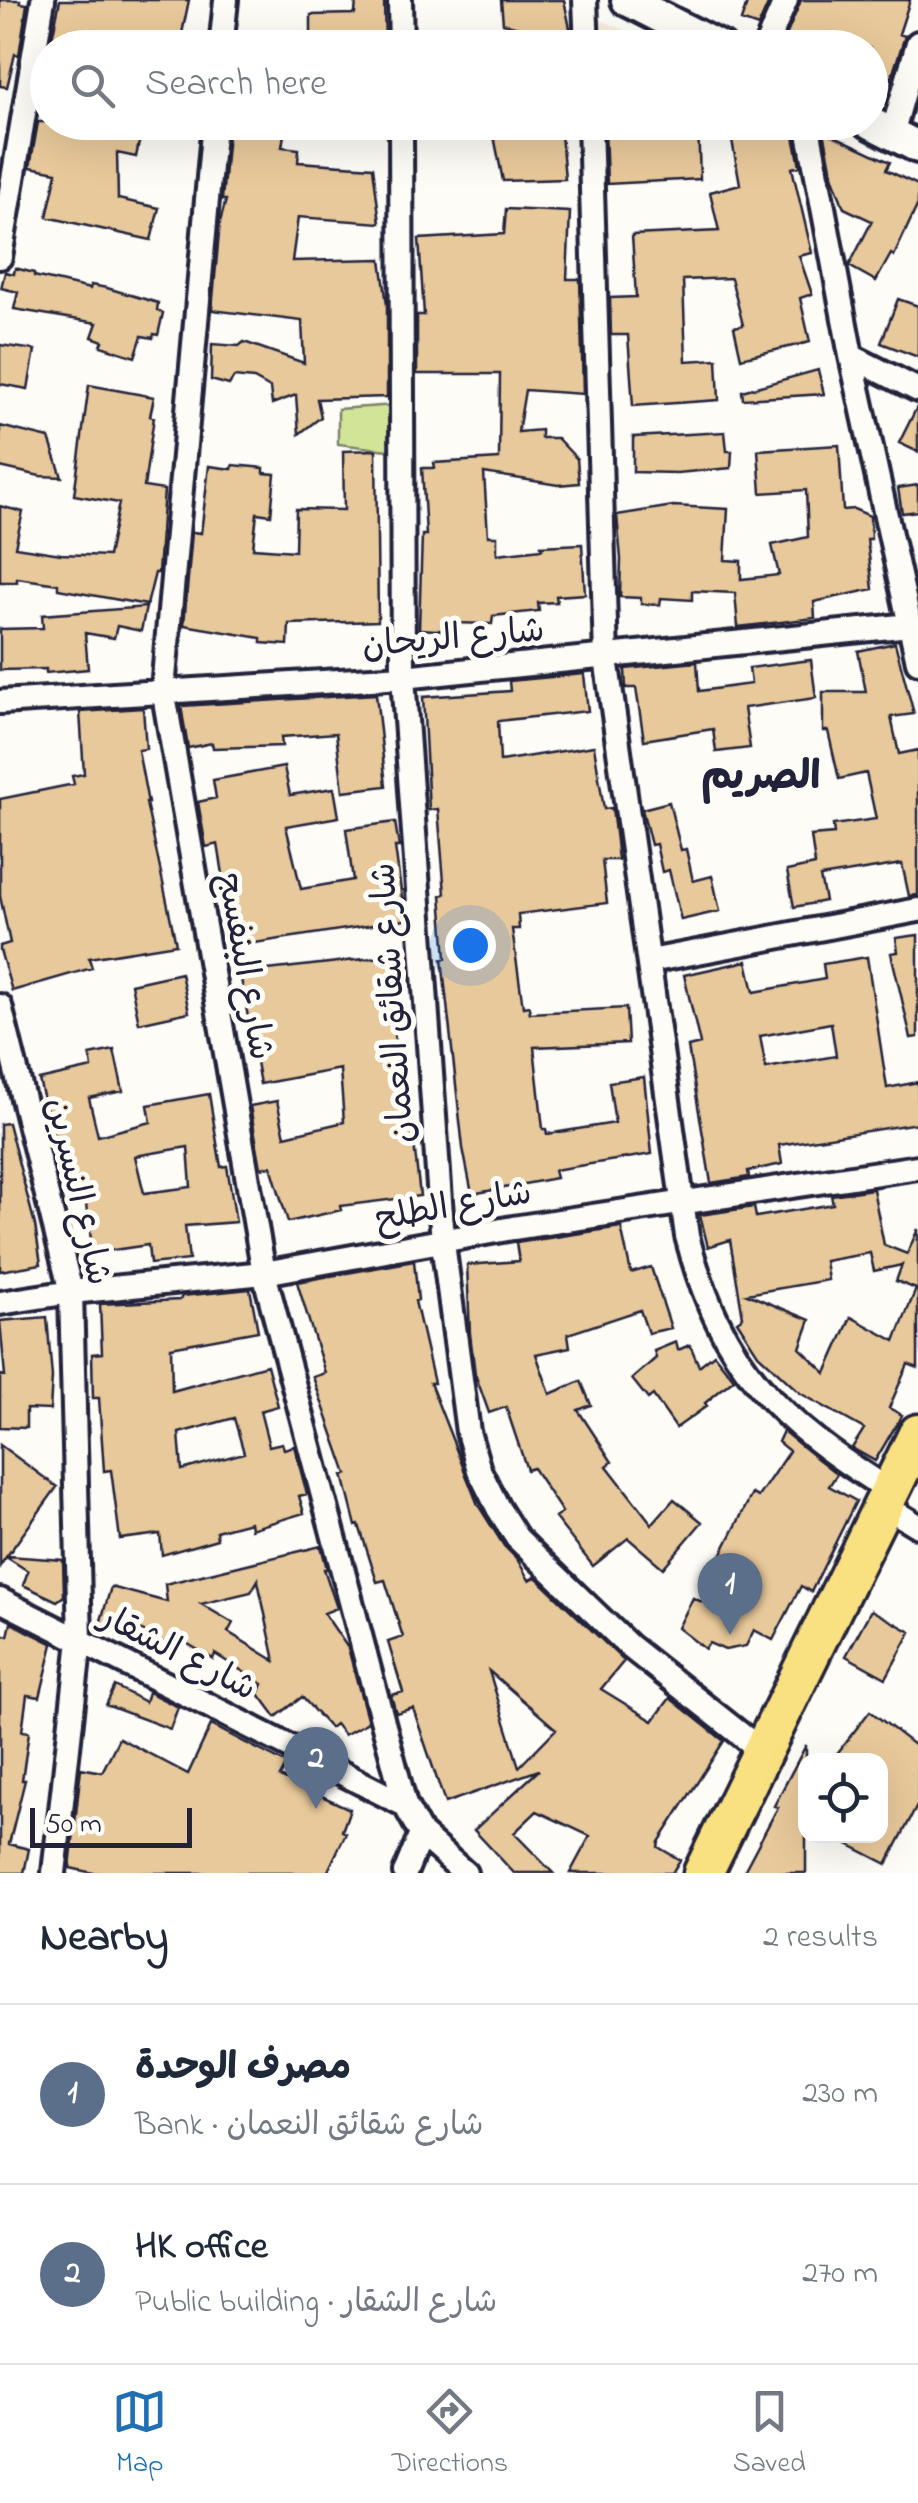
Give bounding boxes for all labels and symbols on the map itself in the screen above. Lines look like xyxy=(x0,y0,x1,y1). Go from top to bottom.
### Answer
street label: شارع الريحان xyxy=(360,606,547,673)
district label: الصريم xyxy=(701,749,821,808)
street label: شارع شقائق النعمان xyxy=(359,861,430,1145)
street label: شارع البنفسج xyxy=(202,869,285,1064)
your location xyxy=(445,920,496,971)
street label: شارع النسرين xyxy=(30,1093,123,1291)
street label: شارع الطلح xyxy=(371,1169,536,1246)
pin: 1 xyxy=(698,1552,762,1635)
street label: شارع الشقار xyxy=(88,1592,265,1715)
pin: 2 xyxy=(284,1726,348,1809)
scale bar xyxy=(30,1803,192,1848)

